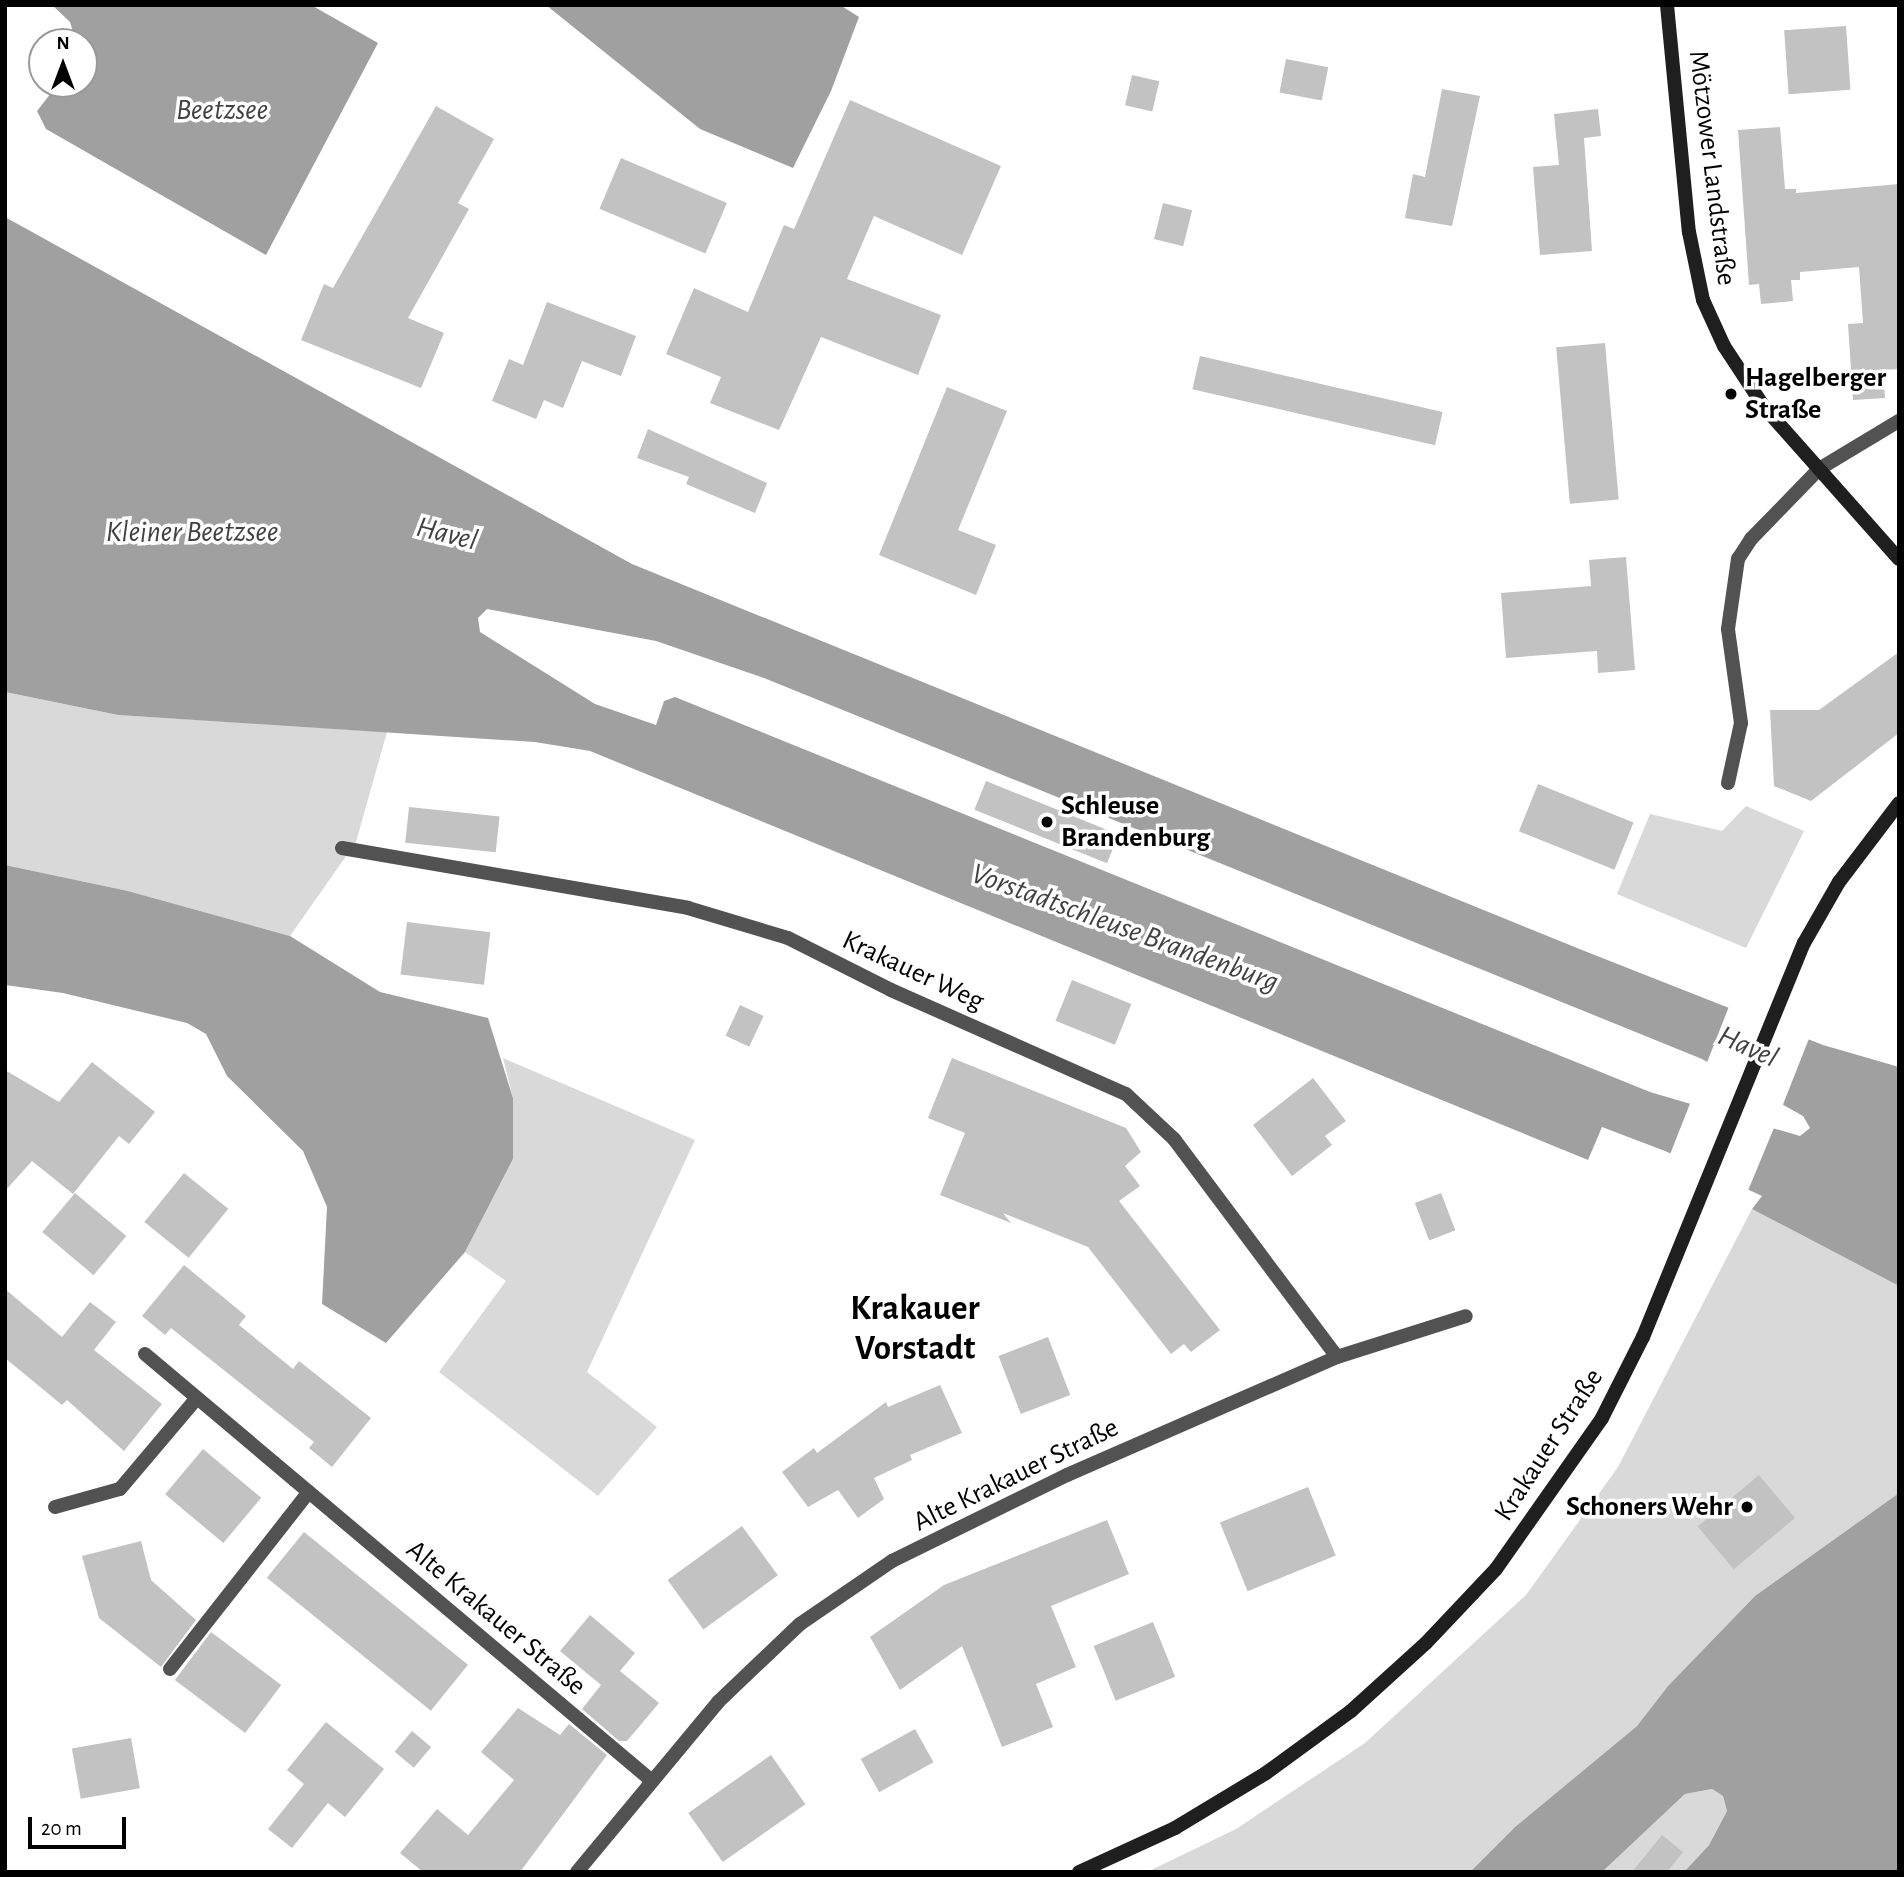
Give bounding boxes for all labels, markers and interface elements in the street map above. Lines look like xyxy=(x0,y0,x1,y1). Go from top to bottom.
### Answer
north arrow xyxy=(28,28,98,98)
text: N xyxy=(56,34,70,53)
street label: Mötzower Landstraße xyxy=(1681,49,1743,287)
water label: Beetzsee xyxy=(176,92,268,128)
place label: Hagelberger Straße xyxy=(1745,361,1886,427)
marker: Hagelberger Straße xyxy=(1723,386,1739,402)
water label: Havel xyxy=(412,509,482,559)
water label: Kleiner Beetzsee xyxy=(106,514,278,550)
place label: Schleuse Brandenburg xyxy=(1061,789,1210,855)
marker: Schleuse Brandenburg xyxy=(1039,814,1055,830)
water label: Vorstadtschleuse Brandenburg xyxy=(966,856,1284,1000)
street label: Krakauer Weg xyxy=(837,923,989,1019)
water label: Havel xyxy=(1712,1018,1784,1076)
district label: Krakauer Vorstadt xyxy=(850,1288,980,1370)
street label: Krakauer Straße xyxy=(1487,1362,1611,1528)
street label: Alte Krakauer Straße xyxy=(908,1411,1124,1539)
place label: Schoners Wehr xyxy=(1566,1490,1733,1524)
marker: Schoners Wehr xyxy=(1739,1499,1755,1515)
street label: Alte Krakauer Straße xyxy=(399,1533,593,1703)
scale bar xyxy=(32,1804,130,1848)
text: 20 m xyxy=(41,1818,82,1839)

